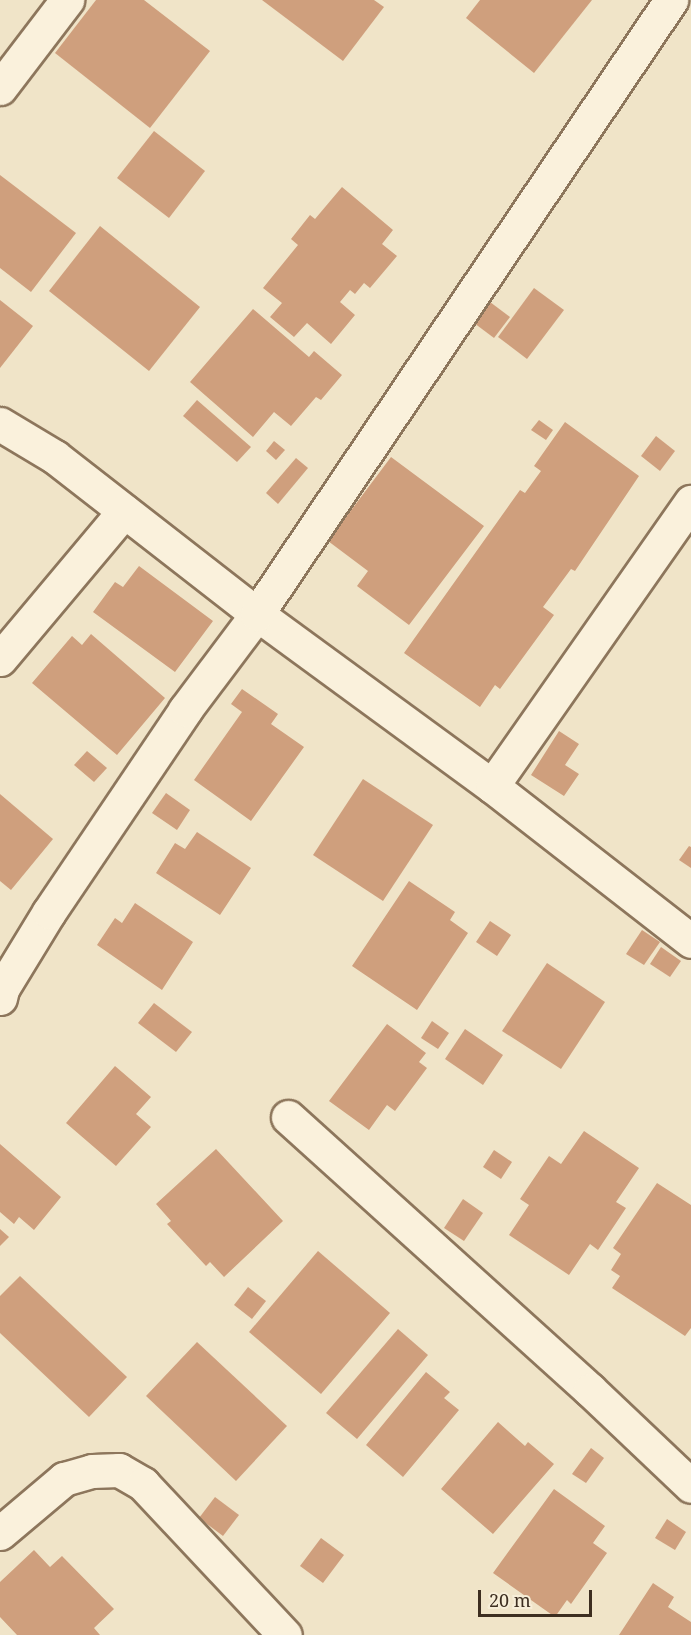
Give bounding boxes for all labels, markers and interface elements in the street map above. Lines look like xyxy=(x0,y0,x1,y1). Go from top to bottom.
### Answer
scale bar xyxy=(481,1578,595,1616)
text: 20 m xyxy=(489,1588,531,1612)

